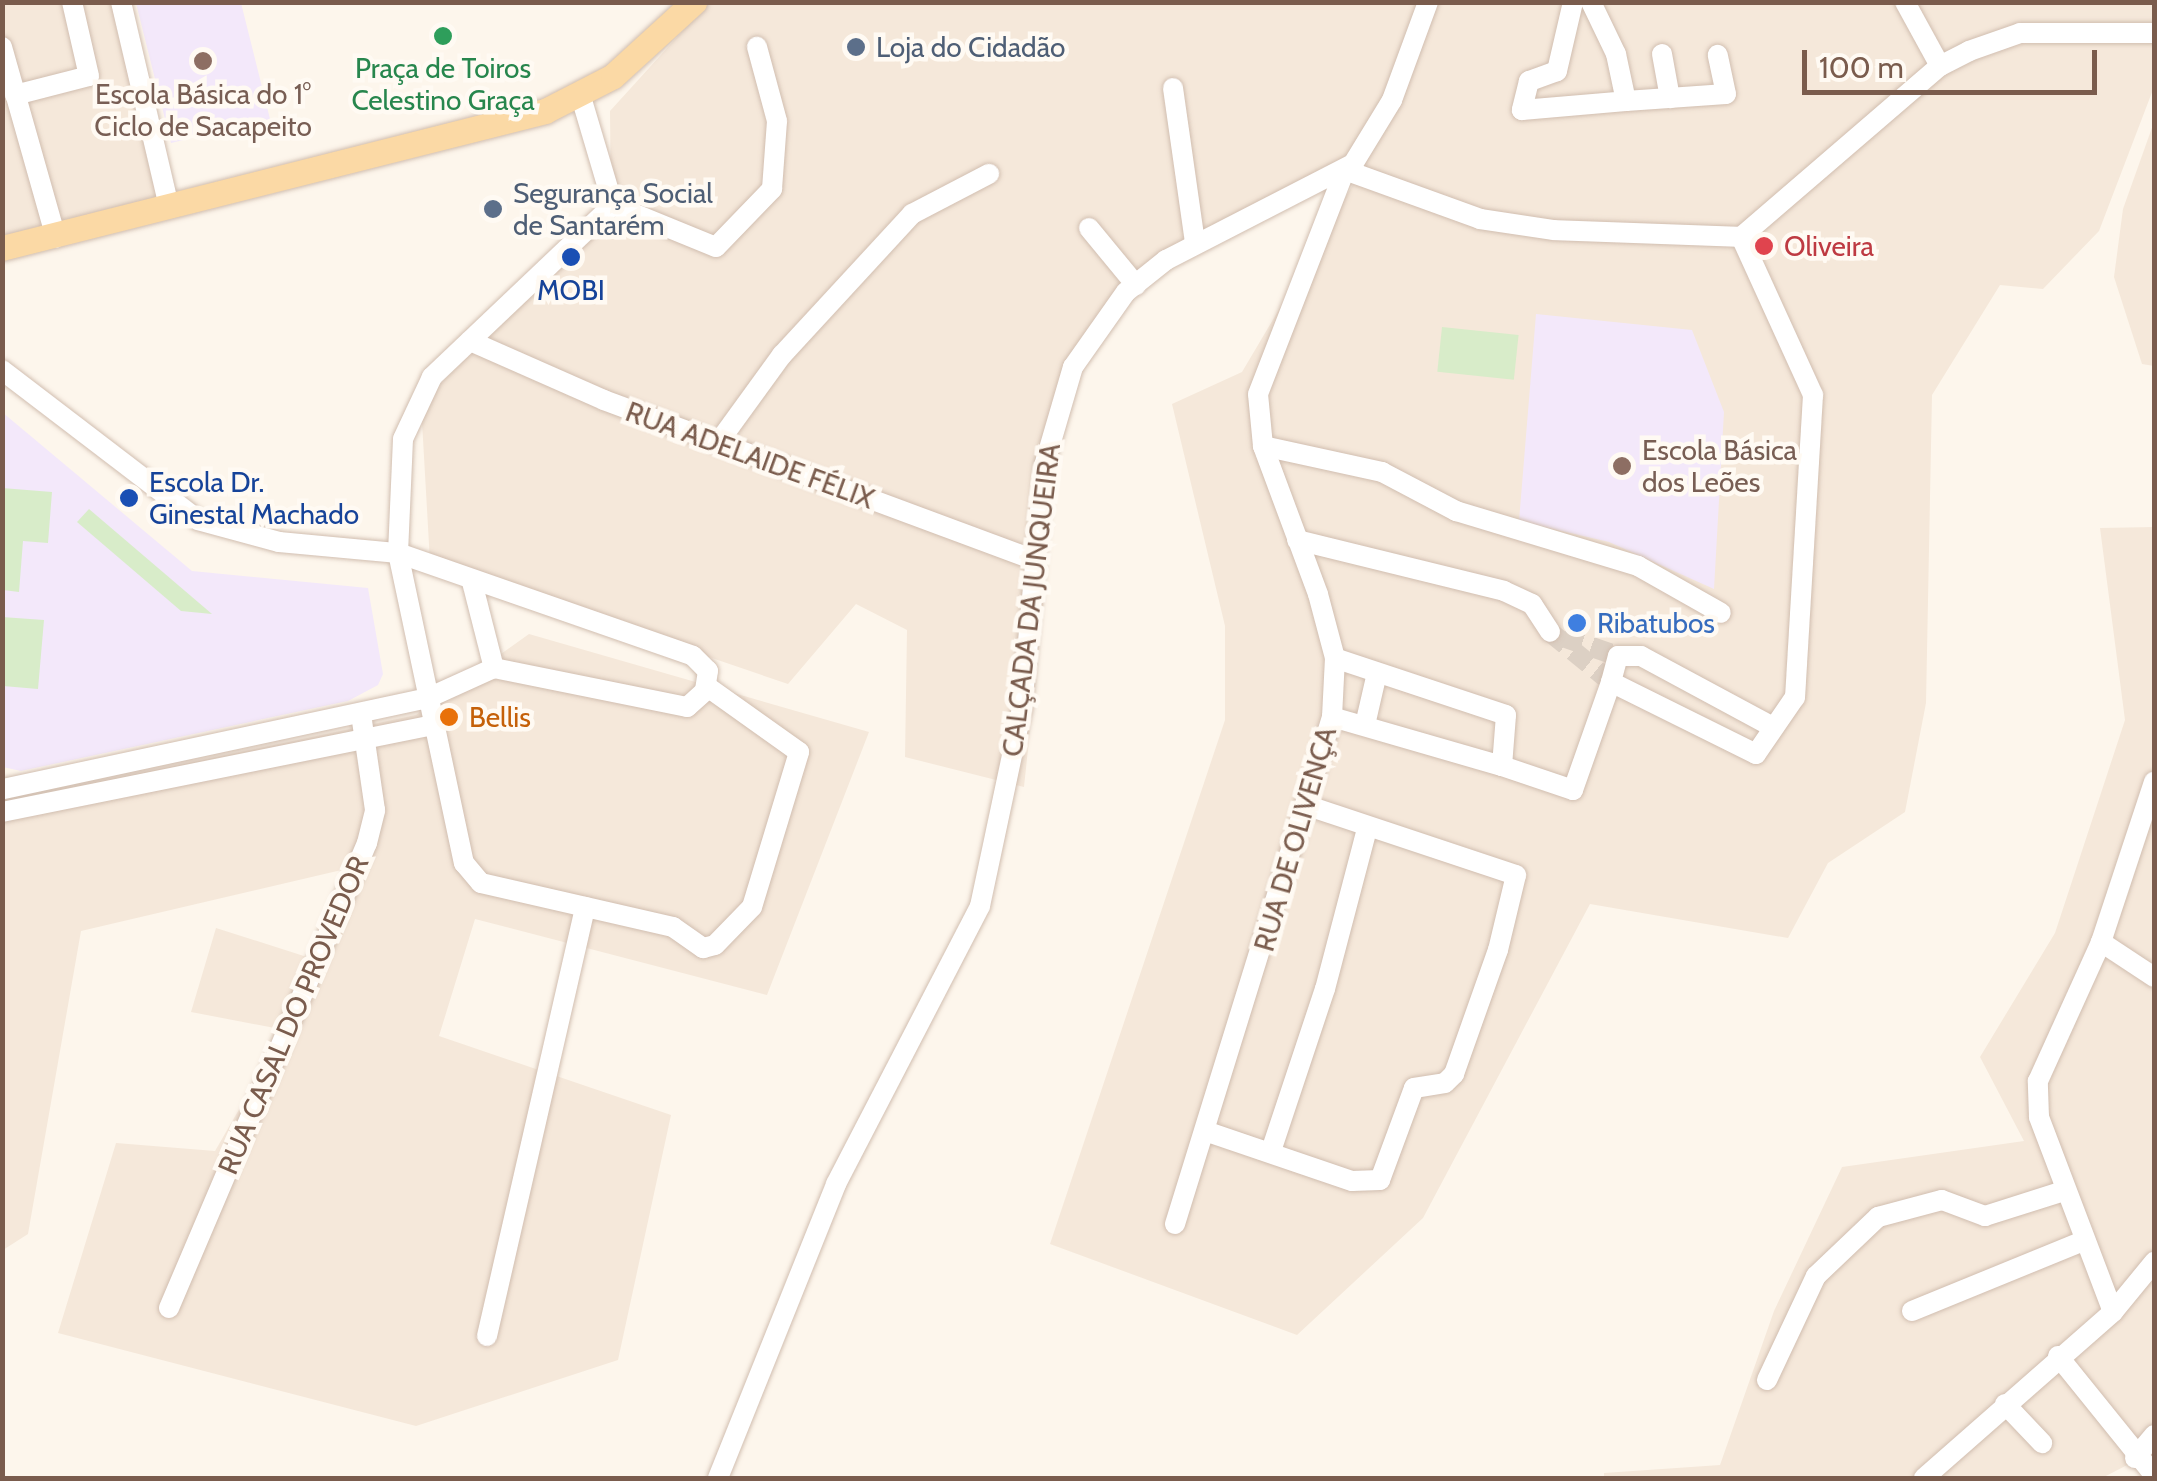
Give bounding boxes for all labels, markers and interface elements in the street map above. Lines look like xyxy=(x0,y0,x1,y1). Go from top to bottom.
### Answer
marker: Praça de Toiros Celestino Graça xyxy=(432,25,454,47)
place label: Loja do Cidadão xyxy=(876,30,1065,64)
scale bar xyxy=(1807,30,2102,92)
marker: Loja do Cidadão xyxy=(845,36,867,58)
text: 100 m xyxy=(1819,49,1904,86)
marker: Escola Básica do 1° Ciclo de Sacapeito xyxy=(192,50,214,72)
place label: Praça de Toiros Celestino Graça xyxy=(351,51,535,117)
place label: Escola Básica do 1° Ciclo de Sacapeito xyxy=(94,77,312,143)
place label: Segurança Social de Santarém xyxy=(513,176,713,242)
marker: Segurança Social de Santarém xyxy=(482,198,504,220)
place label: Oliveira xyxy=(1784,229,1874,263)
marker: Oliveira xyxy=(1753,235,1775,257)
marker: MOBI xyxy=(560,246,582,268)
place label: MOBI xyxy=(537,273,605,307)
street label: RUA ADELAIDE FÉLIX xyxy=(621,394,879,516)
place label: Escola Básica dos Leões xyxy=(1642,433,1797,499)
street label: CALÇADA DA JUNQUEIRA xyxy=(995,442,1067,758)
marker: Escola Básica dos Leões xyxy=(1611,455,1633,477)
place label: Escola Dr. Ginestal Machado xyxy=(149,465,359,531)
marker: Escola Dr. Ginestal Machado xyxy=(118,487,140,509)
place label: Ribatubos xyxy=(1597,606,1715,640)
marker: Ribatubos xyxy=(1566,612,1588,634)
place label: Bellis xyxy=(469,700,531,734)
marker: Bellis xyxy=(438,706,460,728)
street label: RUA DE OLIVENÇA xyxy=(1247,723,1343,955)
street label: RUA CASAL DO PROVEDOR xyxy=(211,851,375,1179)

